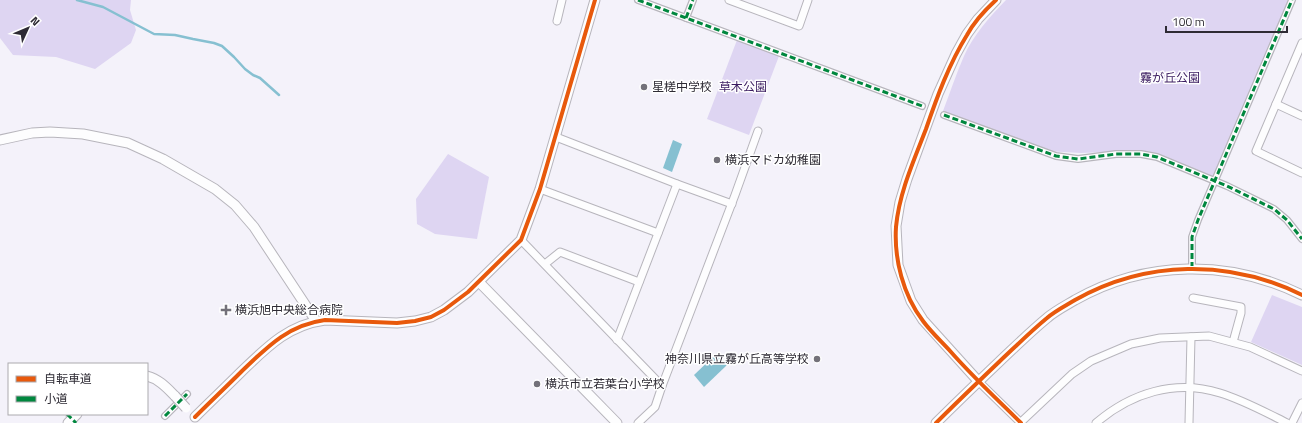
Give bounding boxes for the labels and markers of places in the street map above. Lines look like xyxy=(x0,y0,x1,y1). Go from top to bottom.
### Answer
place label: 星槎中学校 xyxy=(652,77,712,96)
marker: 星槎中学校 xyxy=(639,82,649,92)
place label: 横浜マドカ幼稚園 xyxy=(725,150,821,169)
marker: 横浜マドカ幼稚園 xyxy=(712,155,722,165)
place label: 横浜旭中央総合病院 xyxy=(235,300,343,319)
marker: 横浜旭中央総合病院 xyxy=(220,304,232,316)
place label: 神奈川県立霧が丘高等学校 xyxy=(665,349,809,368)
marker: 神奈川県立霧が丘高等学校 xyxy=(812,354,822,364)
place label: 横浜市立若葉台小学校 xyxy=(545,374,665,393)
marker: 横浜市立若葉台小学校 xyxy=(532,379,542,389)

